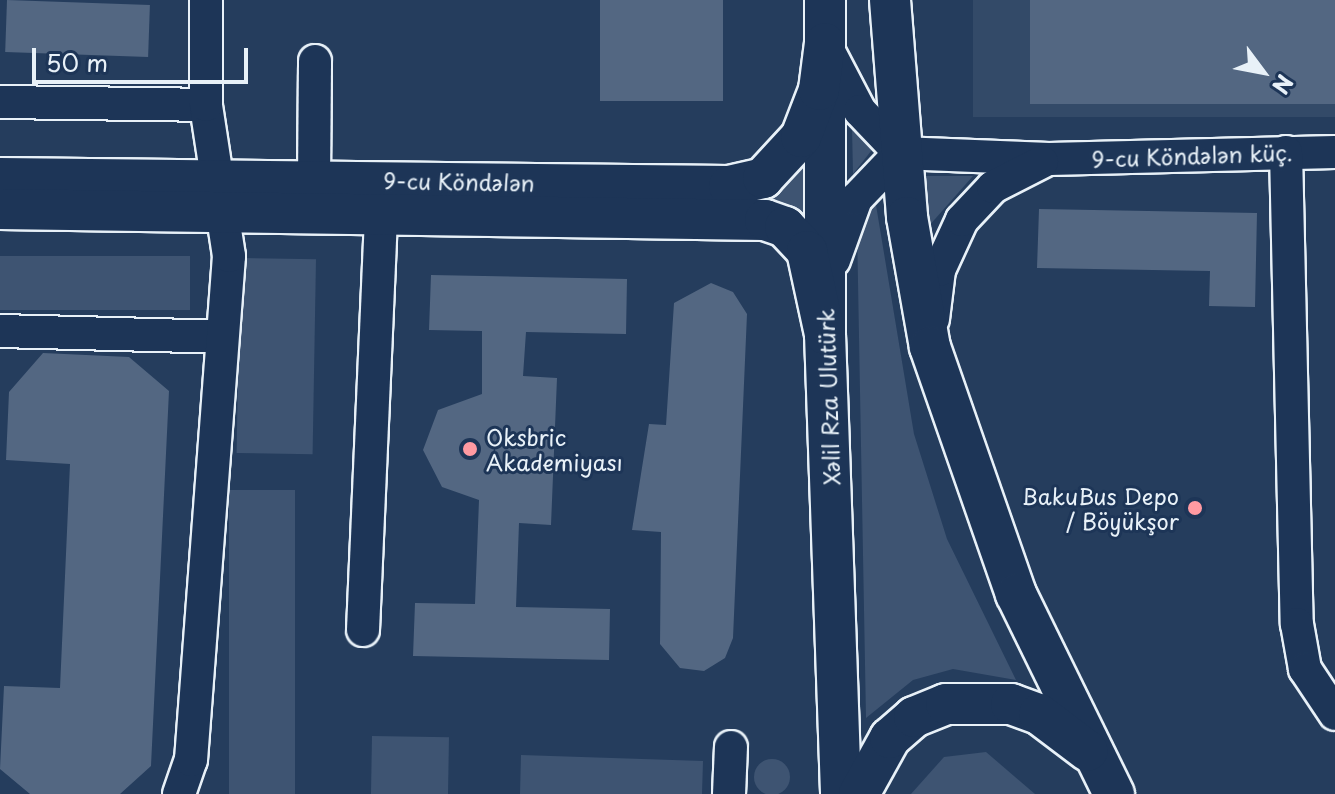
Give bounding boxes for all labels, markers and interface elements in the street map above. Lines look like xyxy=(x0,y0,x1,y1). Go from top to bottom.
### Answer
scale bar xyxy=(36,32,252,82)
north arrow xyxy=(1223,32,1303,112)
text: 50 m xyxy=(46,44,108,80)
text: N xyxy=(1265,69,1302,101)
street label: 9-cu Köndələn küç. xyxy=(1091,138,1293,172)
street label: 9-cu Köndələn xyxy=(383,166,535,196)
street label: Xəlil Rza Ulutürk xyxy=(812,308,844,486)
place label: Oksbric Akademiyası xyxy=(486,423,623,474)
marker: Oksbric Akademiyası xyxy=(461,440,479,458)
place label: BakuBus Depo / Böyükşor xyxy=(1022,482,1179,534)
marker: BakuBus Depo / Böyükşor xyxy=(1186,499,1204,517)

